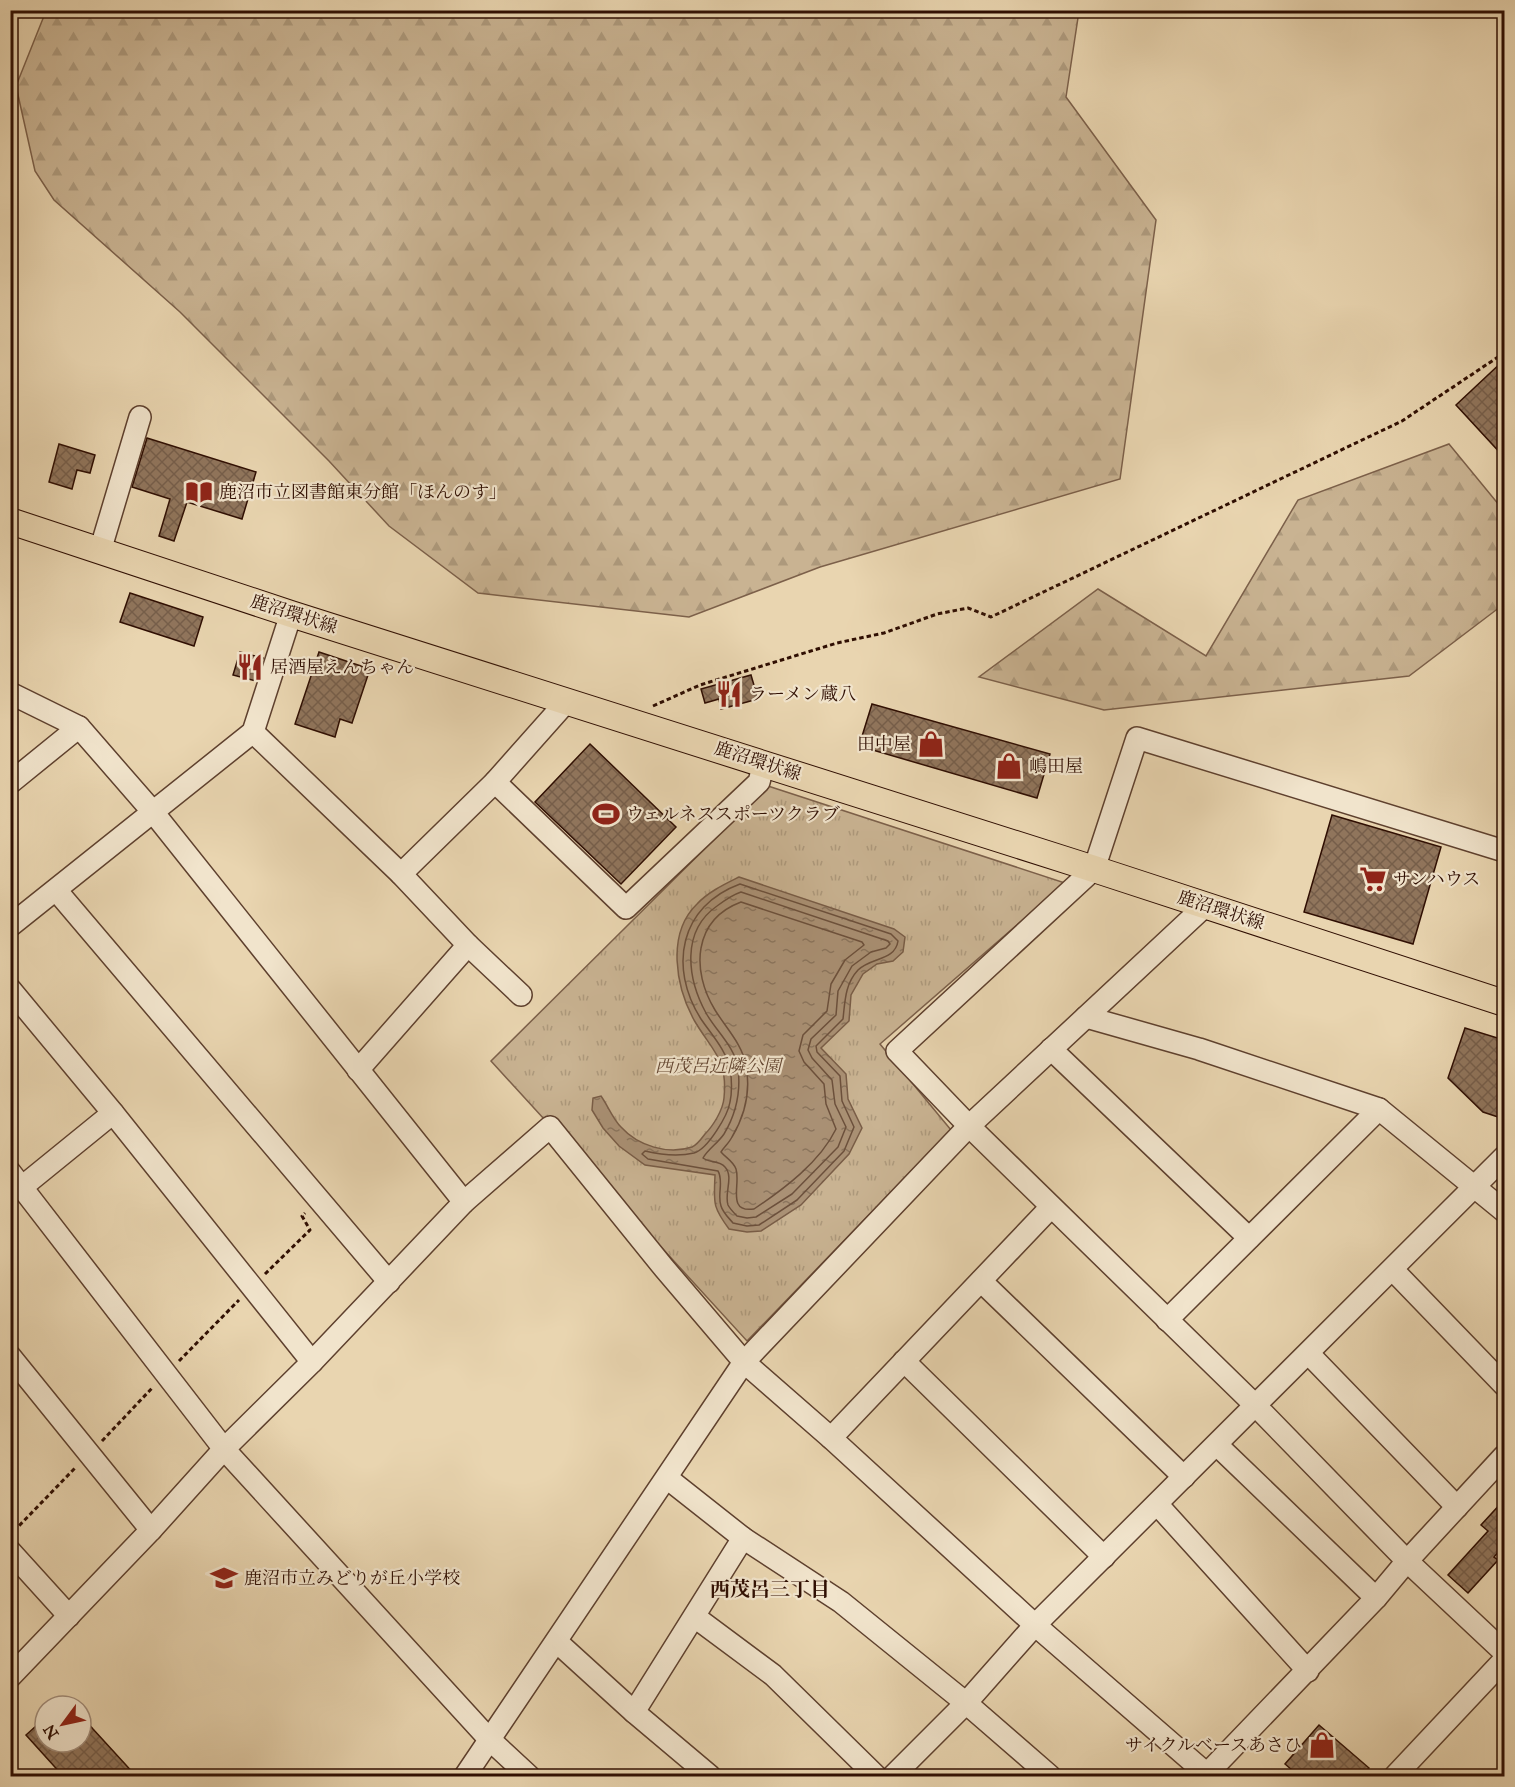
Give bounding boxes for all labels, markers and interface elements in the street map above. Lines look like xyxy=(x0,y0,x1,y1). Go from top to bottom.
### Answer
library icon: 鹿沼市立図書館東分館「ほんのす」 xyxy=(184,477,214,507)
place label: 鹿沼市立図書館東分館「ほんのす」 xyxy=(219,481,507,503)
street label: 鹿沼環状線 xyxy=(248,590,340,638)
restaurant icon: 居酒屋えんちゃん xyxy=(235,652,265,682)
place label: 居酒屋えんちゃん xyxy=(270,656,414,678)
restaurant icon: ラーメン蔵八 xyxy=(714,679,744,709)
place label: ラーメン蔵八 xyxy=(749,683,856,705)
shop icon: 田中屋 xyxy=(916,729,946,759)
place label: 田中屋 xyxy=(857,733,911,755)
street label: 鹿沼環状線 xyxy=(712,737,804,785)
shop icon: 嶋田屋 xyxy=(994,751,1024,781)
place label: 嶋田屋 xyxy=(1029,755,1083,777)
sports icon: ウェルネススポーツクラブ xyxy=(591,799,621,829)
place label: ウェルネススポーツクラブ xyxy=(626,803,840,825)
supermarket icon: サンハウス xyxy=(1358,864,1388,894)
place label: サンハウス xyxy=(1393,868,1480,890)
street label: 鹿沼環状線 xyxy=(1175,886,1267,934)
park label: 西茂呂近隣公園 xyxy=(655,1055,784,1077)
school or university icon: 鹿沼市立みどりが丘小学校 xyxy=(209,1563,239,1593)
place label: 鹿沼市立みどりが丘小学校 xyxy=(244,1567,460,1589)
district label: 西茂呂三丁目 xyxy=(710,1577,830,1601)
north arrow xyxy=(33,1694,93,1754)
text: N xyxy=(39,1721,63,1743)
shop icon: サイクルベースあさひ xyxy=(1307,1730,1337,1760)
place label: サイクルベースあさひ xyxy=(1125,1734,1302,1756)

